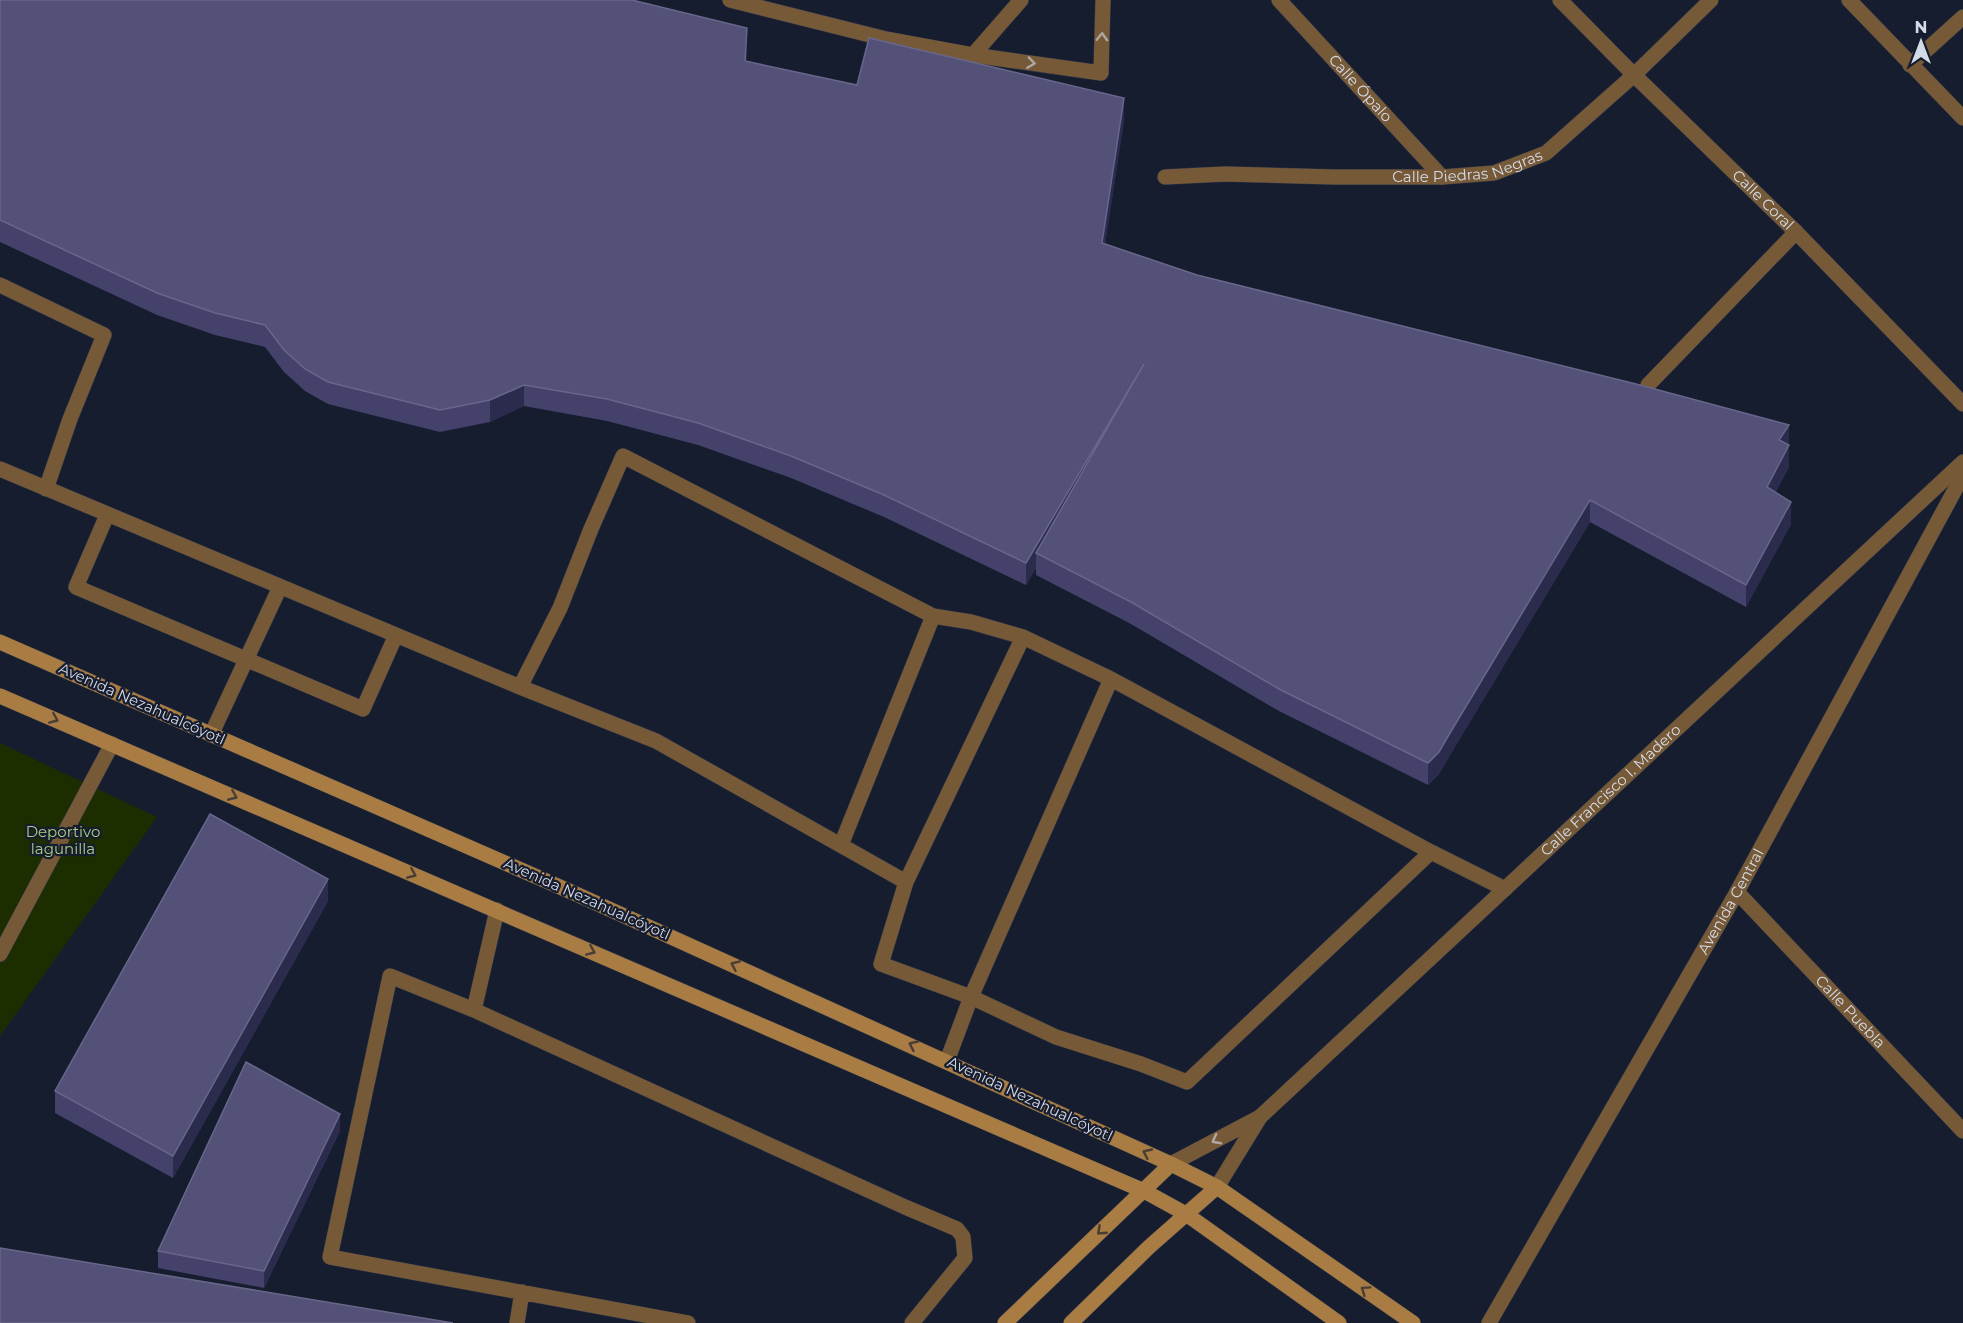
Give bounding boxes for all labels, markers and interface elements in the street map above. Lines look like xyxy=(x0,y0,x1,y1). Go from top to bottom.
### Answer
north arrow xyxy=(1891,12,1951,72)
text: N xyxy=(1915,18,1927,37)
one-way arrow xyxy=(1095,32,1108,41)
street label: Calle Ópalo xyxy=(1325,50,1397,126)
one-way arrow xyxy=(1026,57,1035,69)
street label: Calle Piedras Negras xyxy=(1392,145,1545,186)
street label: Calle Coral xyxy=(1729,166,1798,234)
street label: Avenida Nezahualcóyotl xyxy=(56,658,228,749)
one-way arrow xyxy=(47,712,58,724)
street label: Calle Francisco I. Madero xyxy=(1536,720,1685,860)
one-way arrow xyxy=(226,789,237,801)
park label: Deportivo lagunilla xyxy=(26,822,100,858)
street label: Avenida Central xyxy=(1693,845,1768,958)
street label: Avenida Nezahualcóyotl xyxy=(501,853,673,944)
one-way arrow xyxy=(405,866,416,878)
one-way arrow xyxy=(584,944,595,956)
one-way arrow xyxy=(730,961,741,973)
street label: Calle Puebla xyxy=(1812,971,1890,1052)
one-way arrow xyxy=(908,1041,919,1053)
street label: Avenida Nezahualcóyotl xyxy=(945,1052,1116,1145)
one-way arrow xyxy=(1212,1133,1222,1144)
one-way arrow xyxy=(1143,1148,1154,1160)
one-way arrow xyxy=(1097,1223,1108,1234)
one-way arrow xyxy=(1361,1286,1372,1297)

